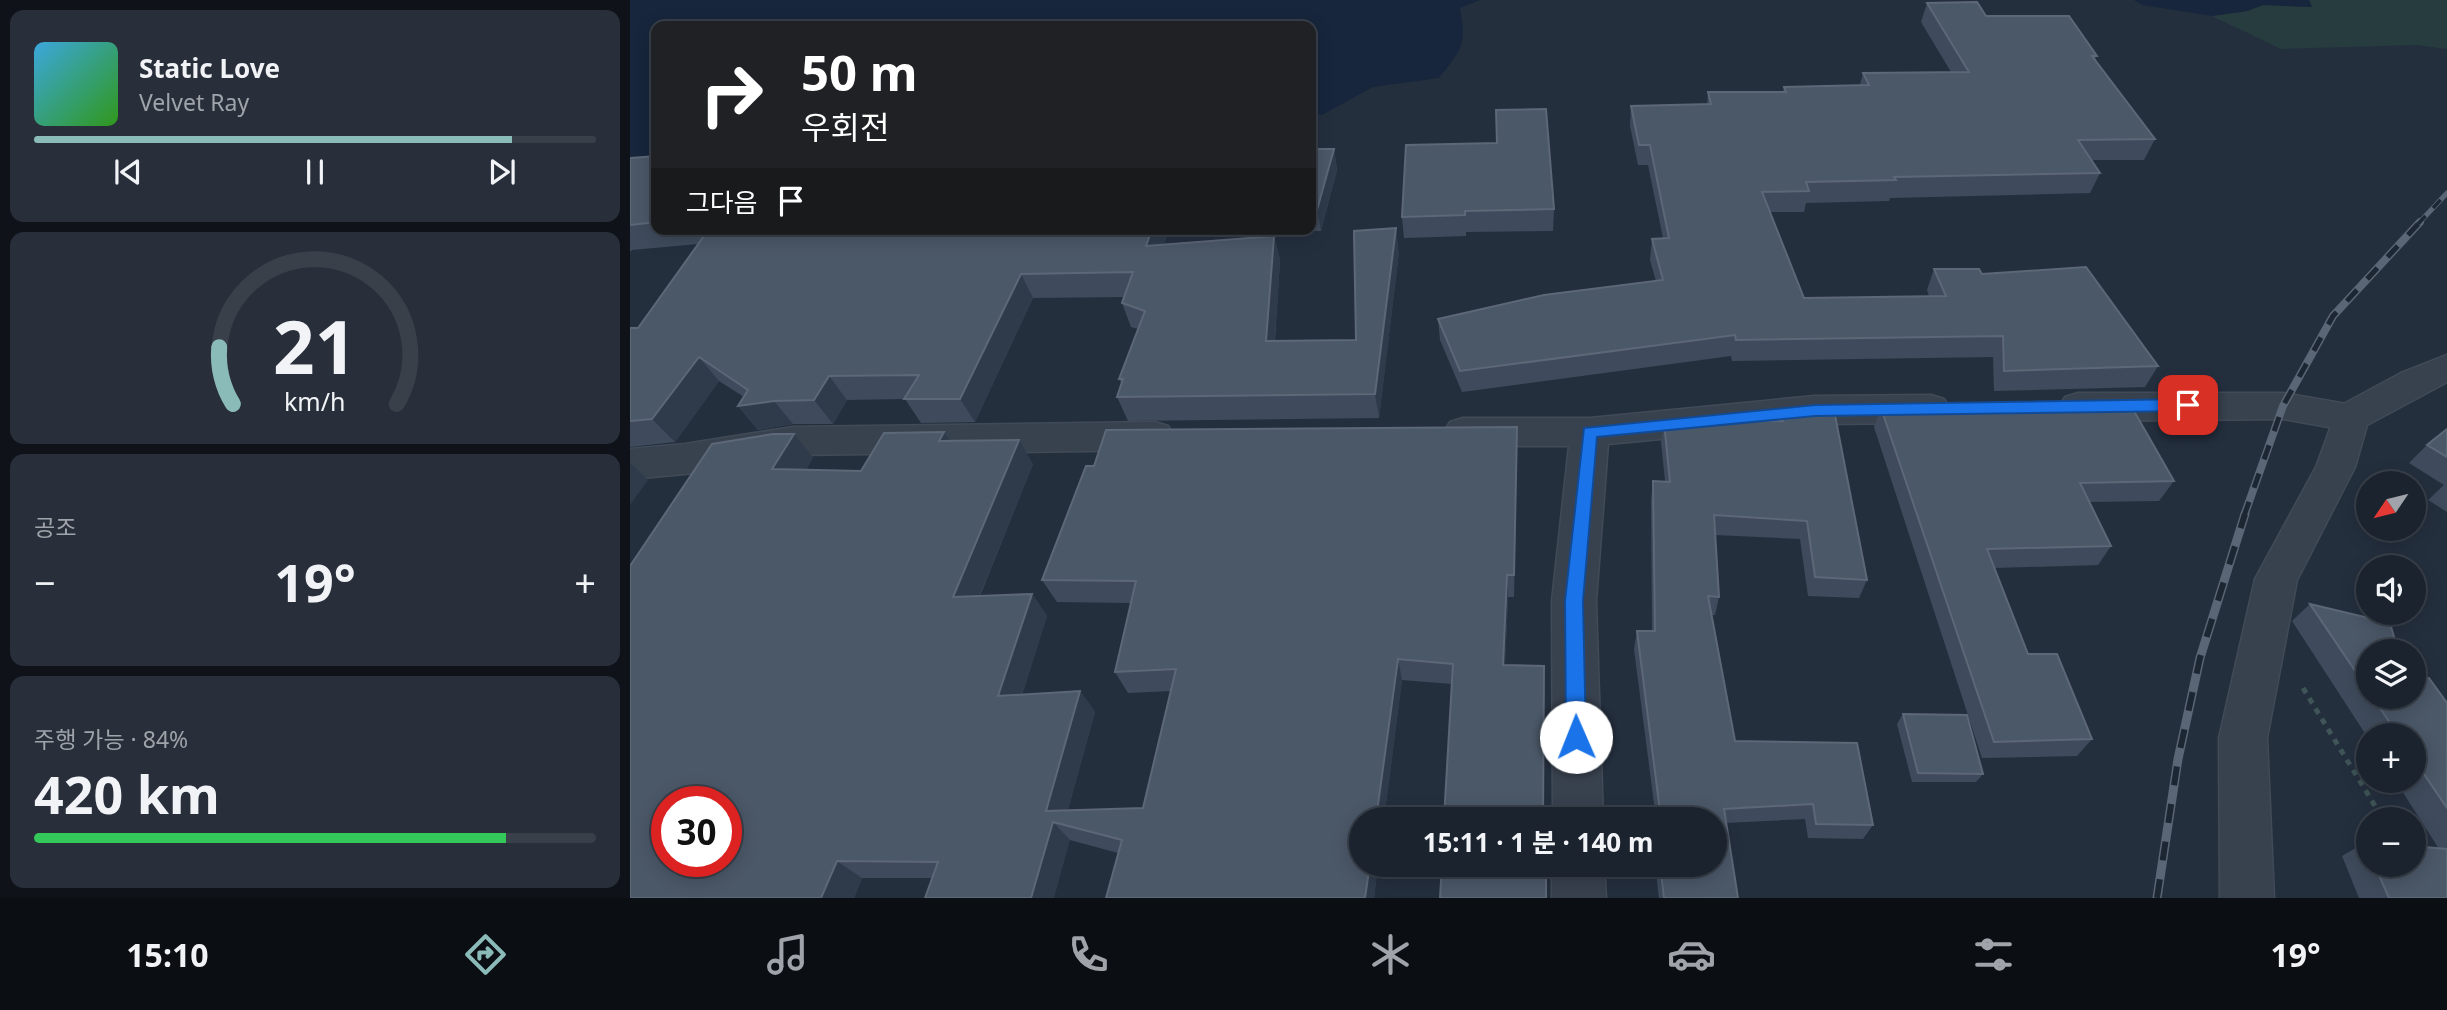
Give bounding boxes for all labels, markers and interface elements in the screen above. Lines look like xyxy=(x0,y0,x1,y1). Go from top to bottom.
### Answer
text: 50 m xyxy=(801,39,918,105)
icon: right xyxy=(686,49,777,140)
text: Static Love xyxy=(139,50,280,86)
text: Velvet Ray xyxy=(139,86,249,118)
text: 우회전 xyxy=(801,105,889,148)
icon: previous xyxy=(109,153,147,191)
icon: pause xyxy=(296,153,334,191)
icon: next xyxy=(483,153,521,191)
icon: arrive xyxy=(772,182,810,220)
text: 그다음 xyxy=(686,184,758,220)
text: 21 xyxy=(273,296,357,395)
pin xyxy=(2158,375,2218,435)
text: km/h xyxy=(284,384,346,418)
icon: arrive xyxy=(2169,386,2207,424)
north arrow xyxy=(2356,471,2426,541)
map controls xyxy=(2356,471,2426,877)
text: 공조 xyxy=(34,511,76,543)
text: 19° xyxy=(274,546,356,617)
button: sound xyxy=(2356,555,2426,625)
text: − xyxy=(34,556,56,608)
text: + xyxy=(574,556,596,608)
button: layers xyxy=(2356,639,2426,709)
position arrow xyxy=(1539,700,1613,774)
text: 주행 가능 · 84% xyxy=(34,723,188,755)
button: + xyxy=(2356,723,2426,793)
text: 420 km xyxy=(34,758,220,829)
speed limit sign: 30 xyxy=(651,786,742,877)
button: − xyxy=(2356,807,2426,877)
text: 15:11 · 1 분 · 140 m xyxy=(1423,824,1653,860)
icon: directions xyxy=(461,930,510,979)
icon: music xyxy=(763,930,812,979)
icon: phone xyxy=(1064,930,1113,979)
icon: climate xyxy=(1366,930,1415,979)
icon: car xyxy=(1667,930,1716,979)
icon: filters xyxy=(1969,930,2018,979)
text: 15:10 xyxy=(126,933,209,976)
text: 19° xyxy=(2270,933,2321,976)

